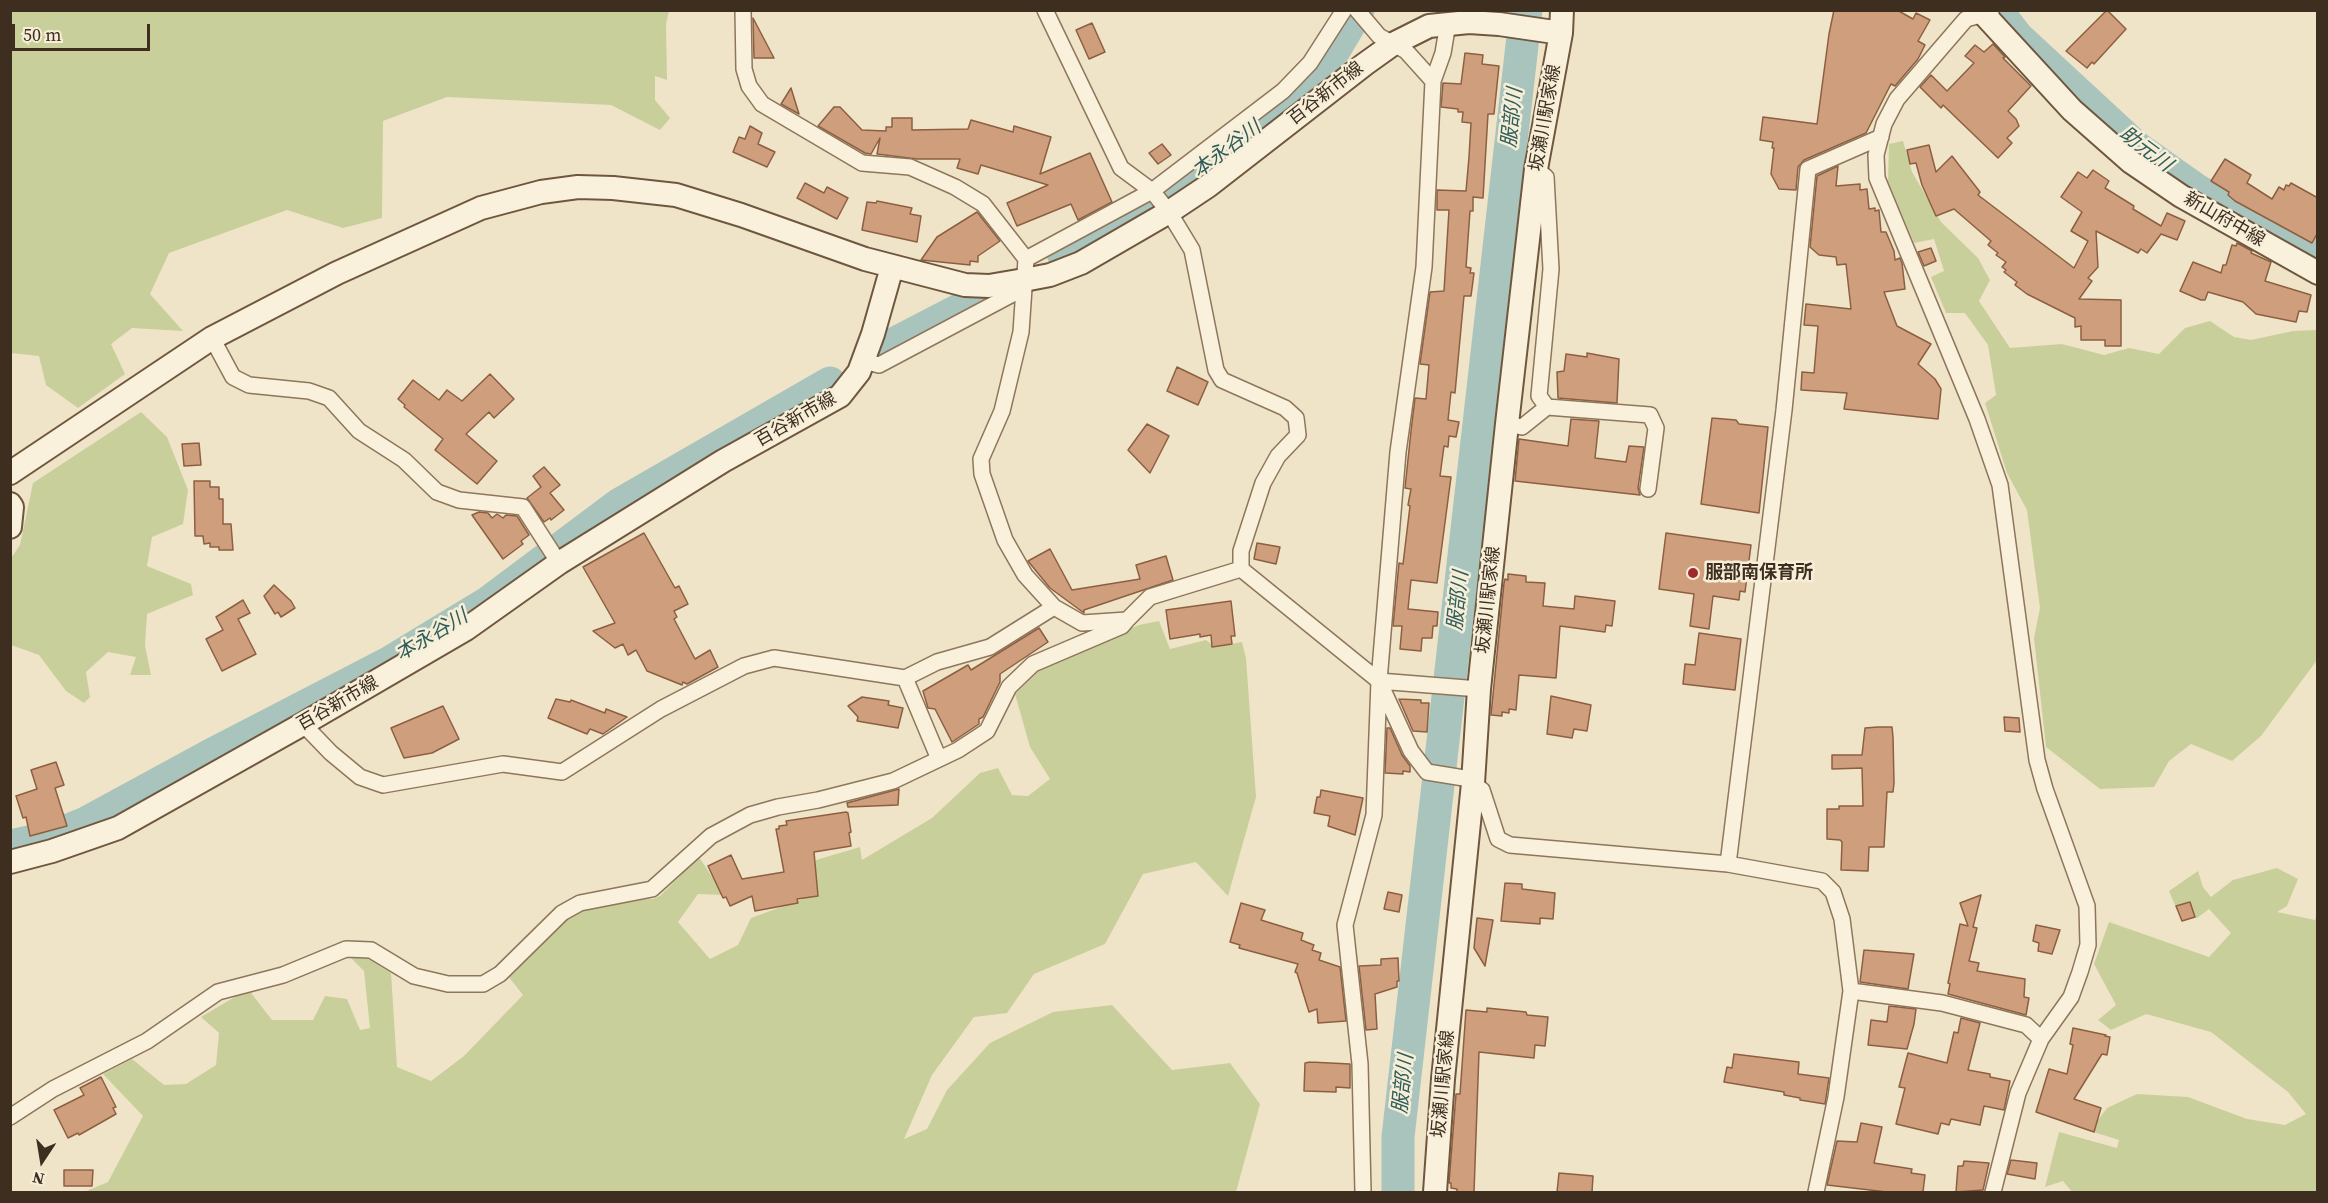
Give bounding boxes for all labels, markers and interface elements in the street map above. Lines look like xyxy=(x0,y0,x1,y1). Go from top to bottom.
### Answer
scale bar xyxy=(15,12,153,50)
text: 50 m xyxy=(23,22,61,47)
street label: 百谷新市線 xyxy=(1284,58,1368,130)
street label: 坂瀬川駅家線 xyxy=(1526,63,1566,173)
water label: 服部川 xyxy=(1498,87,1528,149)
water label: 本永谷川 xyxy=(1188,116,1266,184)
water label: 助元川 xyxy=(2114,122,2176,178)
street label: 新山府中線 xyxy=(2180,188,2268,252)
street label: 百谷新市線 xyxy=(752,388,840,452)
street label: 坂瀬川駅家線 xyxy=(1473,545,1505,655)
place label: 服部南保育所 xyxy=(1705,562,1813,584)
marker: 服部南保育所 xyxy=(1686,566,1700,580)
water label: 服部川 xyxy=(1444,570,1474,632)
water label: 本永谷川 xyxy=(392,605,472,667)
street label: 百谷新市線 xyxy=(294,672,382,736)
street label: 坂瀬川駅家線 xyxy=(1429,1029,1459,1139)
water label: 服部川 xyxy=(1389,1053,1419,1115)
north arrow xyxy=(12,1131,72,1191)
text: N xyxy=(30,1167,46,1191)

